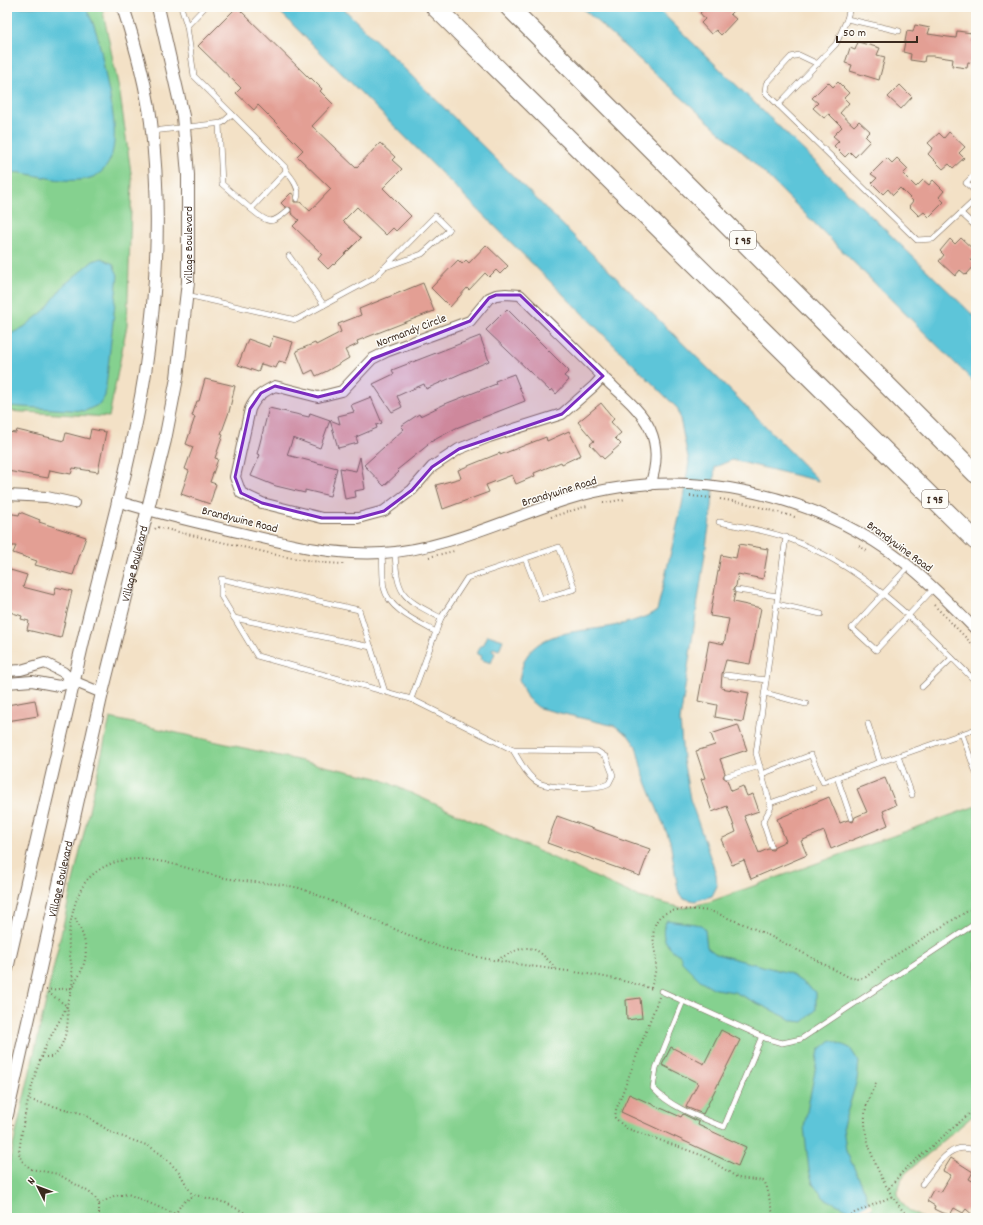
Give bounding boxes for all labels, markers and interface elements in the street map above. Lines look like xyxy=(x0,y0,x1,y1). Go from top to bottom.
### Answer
scale bar xyxy=(837,18,917,44)
text: 50 m xyxy=(843,25,866,42)
street label: Village Boulevard xyxy=(181,206,198,284)
road number: I 95 xyxy=(730,231,756,249)
street label: Normandy Circle xyxy=(374,310,449,353)
street label: Brandywine Road xyxy=(520,473,599,512)
road number: I 95 xyxy=(922,490,948,508)
street label: Brandywine Road xyxy=(200,503,279,538)
street label: Brandywine Road xyxy=(863,517,936,577)
street label: Village Boulevard xyxy=(118,524,153,604)
street label: Village Boulevard xyxy=(45,839,78,919)
north arrow xyxy=(18,1167,58,1207)
text: N xyxy=(24,1174,40,1189)

